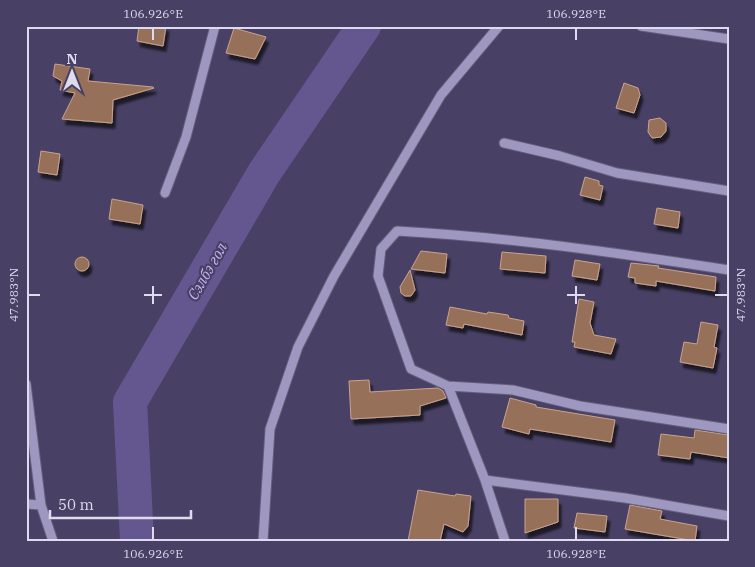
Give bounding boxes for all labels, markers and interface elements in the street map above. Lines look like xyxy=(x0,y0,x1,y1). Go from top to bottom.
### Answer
text: 106.926°E xyxy=(123,6,183,21)
text: 106.928°E xyxy=(546,6,606,21)
north arrow xyxy=(48,48,98,98)
text: N xyxy=(66,50,78,68)
water label: Сэлбэ гол xyxy=(183,239,231,303)
text: 47.983°N xyxy=(6,268,21,322)
text: 47.983°N xyxy=(733,268,748,322)
scale bar xyxy=(50,487,191,519)
text: 50 m xyxy=(58,495,94,514)
text: 106.926°E xyxy=(123,546,183,561)
text: 106.928°E xyxy=(546,546,606,561)

